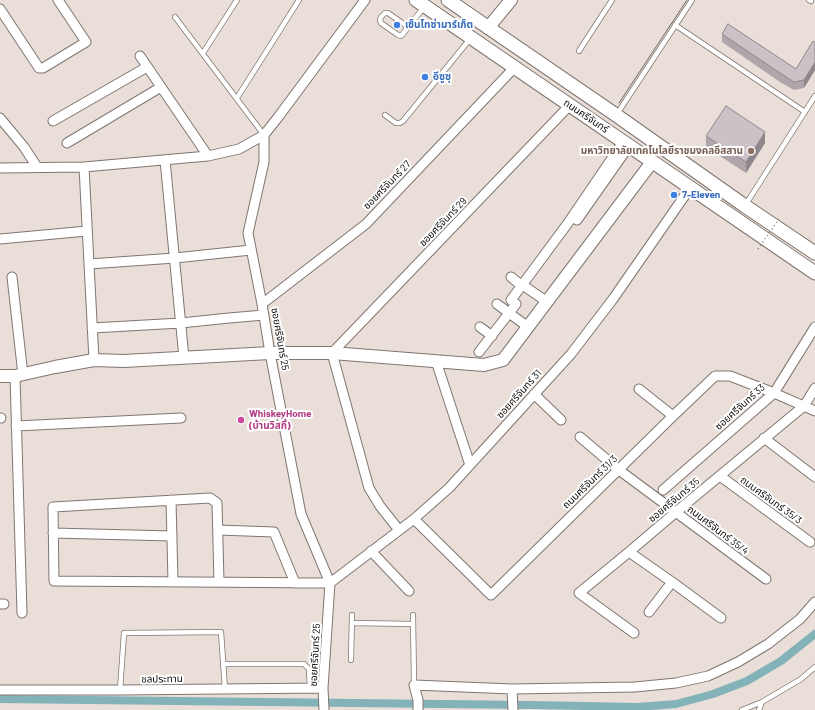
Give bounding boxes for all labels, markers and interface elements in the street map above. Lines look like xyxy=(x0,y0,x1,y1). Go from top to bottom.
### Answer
place label: เซ็นโทซ่ามาร์เก็ต xyxy=(405,19,473,31)
marker: เซ็นโทซ่ามาร์เก็ต xyxy=(392,20,402,30)
place label: อีซูซุ xyxy=(433,71,451,83)
marker: อีซูซุ xyxy=(420,72,430,82)
street label: ถนนศรีจันทร์ xyxy=(561,97,611,135)
place label: มหาวิทยาลัยเทคโนโลยีราชมงคลอีสสาน xyxy=(581,145,743,157)
marker: มหาวิทยาลัยเทคโนโลยีราชมงคลอีสสาน xyxy=(746,146,756,156)
street label: ซอยศรีจันทร์ 27 xyxy=(361,158,413,212)
place label: 7-Eleven xyxy=(682,189,720,201)
marker: 7-Eleven xyxy=(669,190,679,200)
street label: ซอยศรีจันทร์ 29 xyxy=(417,195,469,249)
street label: ซอยศรีจันทร์ 25 xyxy=(269,307,291,371)
street label: ซอยศรีจันทร์ 31 xyxy=(494,367,544,421)
street label: ซอยศรีจันทร์ 33 xyxy=(713,381,767,433)
place label: WhiskeyHome (บ้านวิสกี้) xyxy=(249,408,312,432)
marker: WhiskeyHome (บ้านวิสกี้) xyxy=(236,415,246,425)
street label: ถนนศรีจันทร์ 31/3 xyxy=(560,453,620,511)
street label: ถนนศรีจันทร์ 35/3 xyxy=(738,474,804,526)
street label: ซอยศรีจันทร์ 35 xyxy=(646,475,702,525)
street label: ถนนศรีจันทร์ 35/4 xyxy=(685,503,751,557)
street label: ซอยศรีจันทร์ 25 xyxy=(307,623,323,687)
street label: ชลประทาน xyxy=(141,673,183,685)

